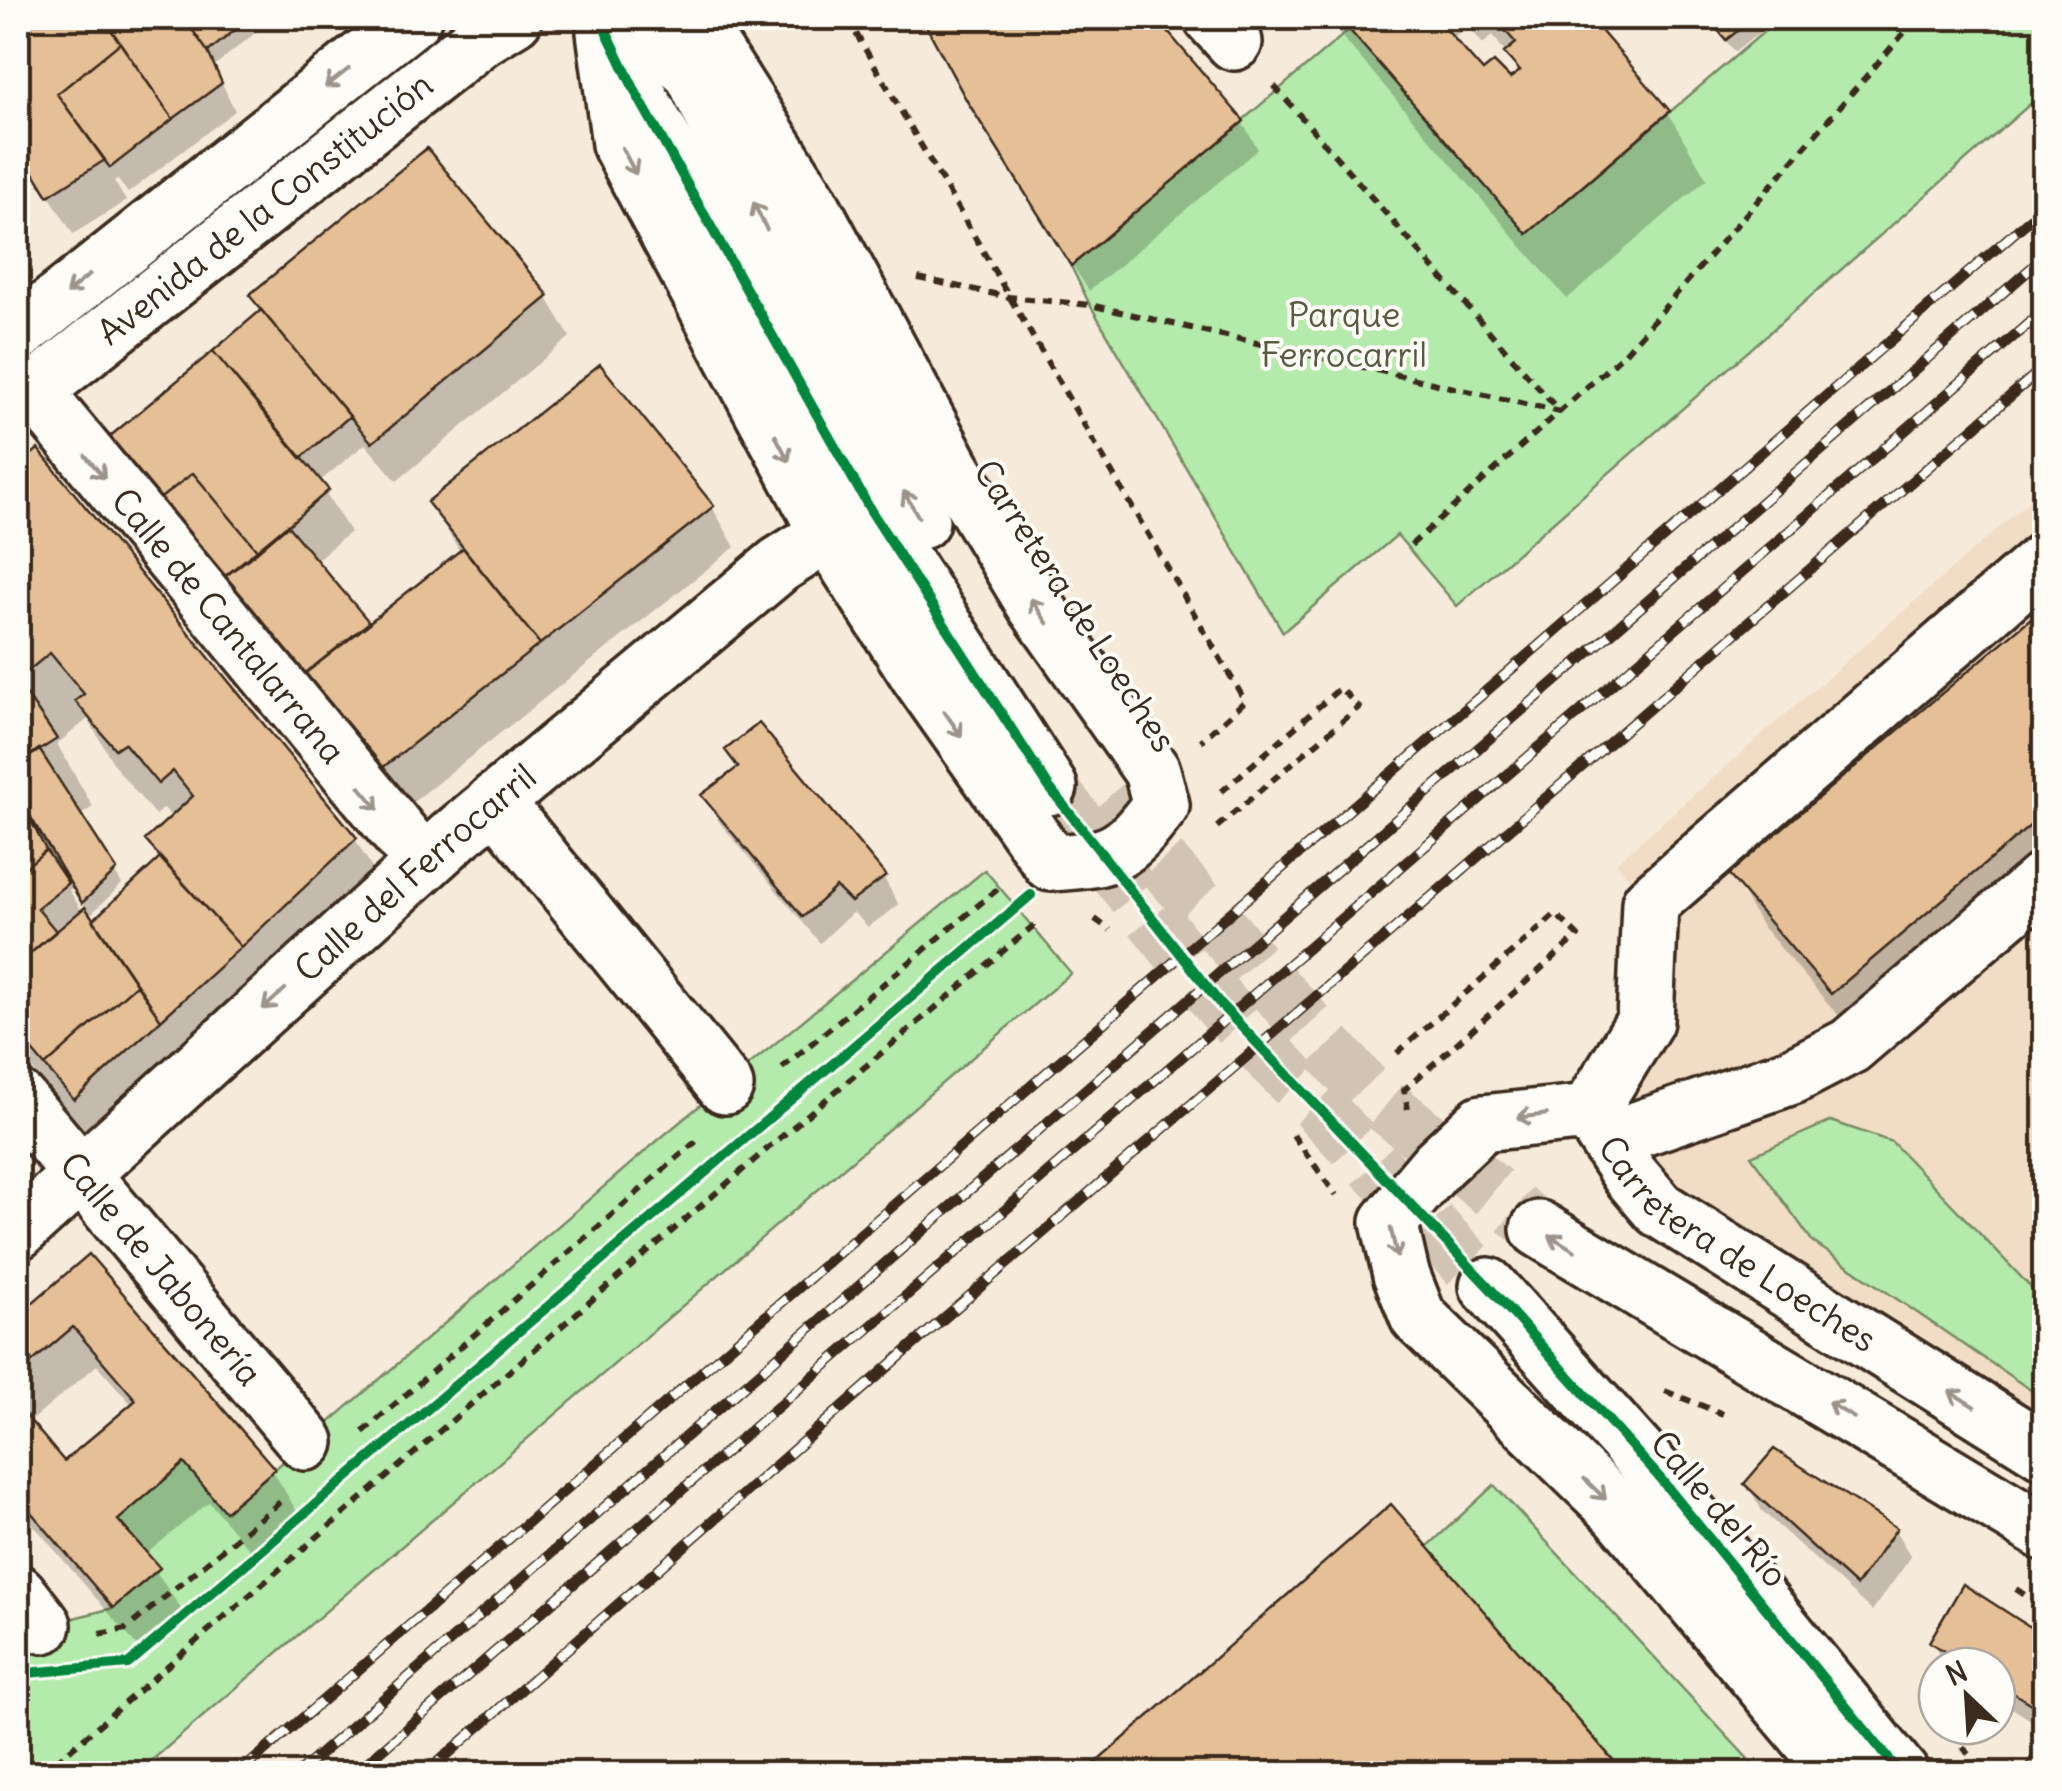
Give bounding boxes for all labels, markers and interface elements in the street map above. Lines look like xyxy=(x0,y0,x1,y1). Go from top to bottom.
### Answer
street label: Avenida de la Constitución xyxy=(88,62,441,354)
one-way arrow xyxy=(324,67,350,89)
one-way arrow xyxy=(619,146,639,176)
one-way arrow xyxy=(750,202,769,232)
one-way arrow xyxy=(66,273,92,295)
park label: Parque Ferrocarril xyxy=(1261,292,1427,376)
one-way arrow xyxy=(773,432,793,462)
street label: Carretera de Loeches xyxy=(965,451,1187,760)
one-way arrow xyxy=(83,454,105,480)
street label: Calle de Cantalarrana xyxy=(102,479,356,772)
one-way arrow xyxy=(901,490,921,519)
one-way arrow xyxy=(1029,598,1050,626)
one-way arrow xyxy=(942,710,963,737)
street label: Calle del Ferrocarril xyxy=(285,754,545,991)
one-way arrow xyxy=(358,785,380,811)
one-way arrow xyxy=(262,987,287,1010)
one-way arrow xyxy=(1517,1107,1549,1126)
street label: Carretera de Loeches xyxy=(1589,1127,1885,1361)
street label: Calle de Jabonería xyxy=(51,1143,272,1394)
one-way arrow xyxy=(1386,1226,1404,1258)
one-way arrow xyxy=(1548,1233,1577,1253)
one-way arrow xyxy=(1948,1389,1977,1410)
one-way arrow xyxy=(1827,1400,1856,1420)
street label: Calle del Río xyxy=(1642,1421,1798,1596)
one-way arrow xyxy=(1583,1477,1607,1501)
north arrow xyxy=(1917,1646,2017,1746)
text: N xyxy=(1940,1653,1973,1694)

